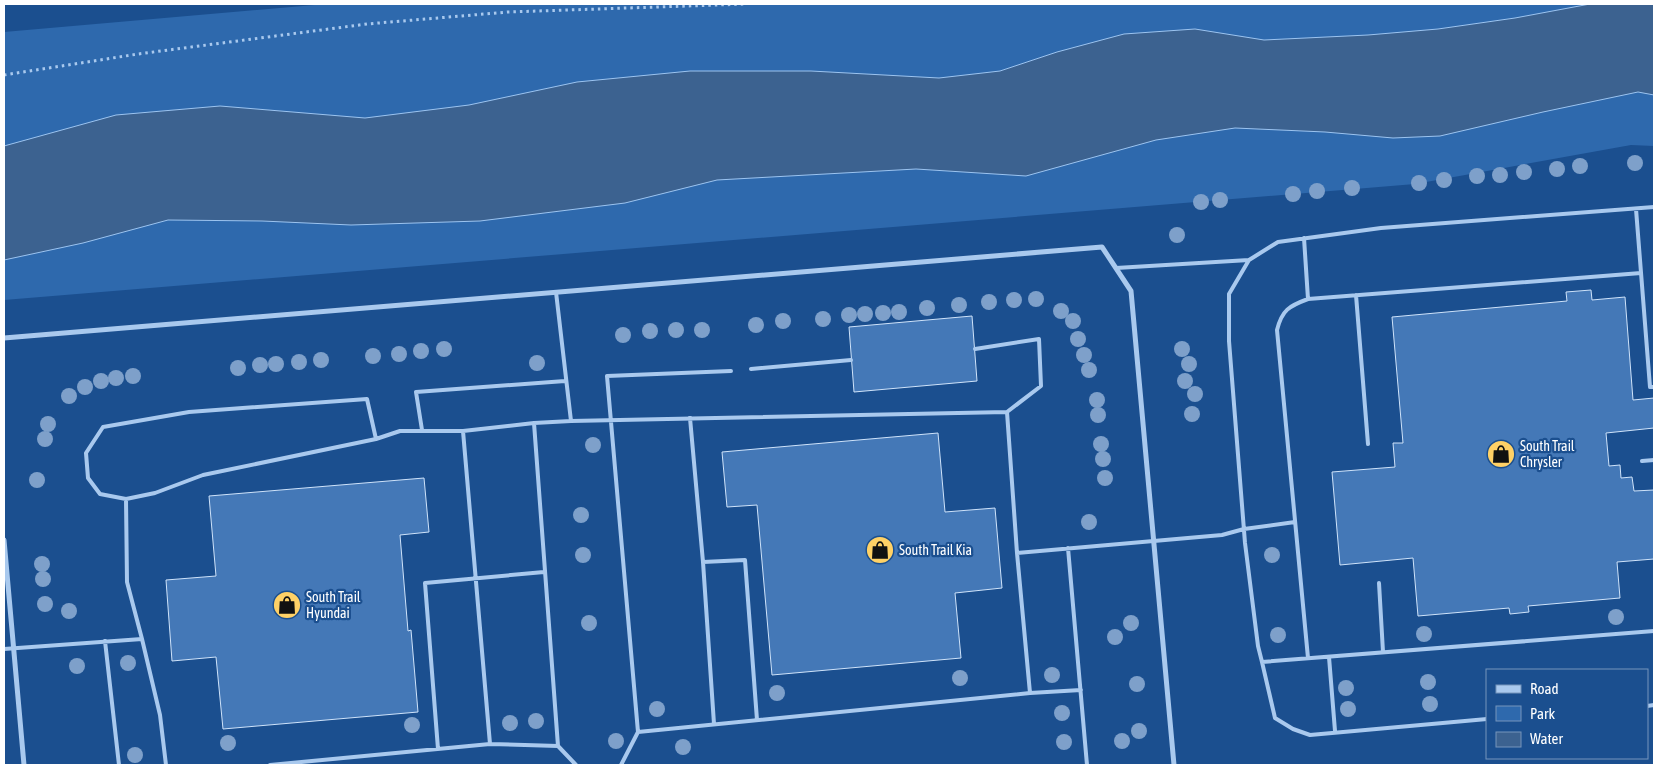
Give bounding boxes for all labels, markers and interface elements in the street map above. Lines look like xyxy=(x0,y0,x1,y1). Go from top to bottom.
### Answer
place label: South Trail Chrysler xyxy=(1520,438,1575,470)
shop icon: South Trail Chrysler xyxy=(1486,439,1516,469)
shop icon: South Trail Kia xyxy=(865,535,895,565)
place label: South Trail Kia xyxy=(899,542,972,558)
place label: South Trail Hyundai xyxy=(306,589,361,621)
shop icon: South Trail Hyundai xyxy=(272,590,302,620)
legend xyxy=(1486,669,1648,759)
text: Road xyxy=(1530,680,1559,697)
text: Park xyxy=(1530,705,1555,722)
text: Water xyxy=(1530,730,1563,747)

